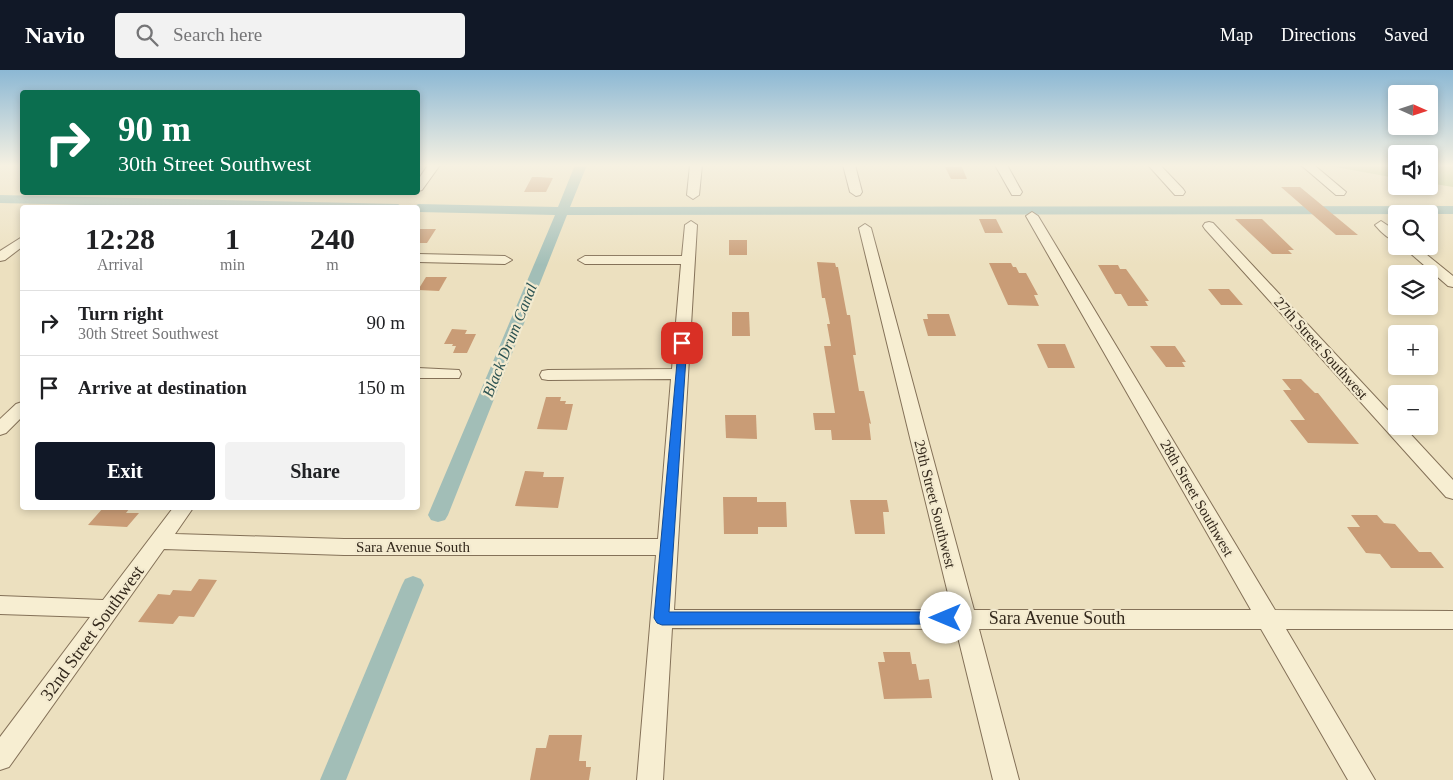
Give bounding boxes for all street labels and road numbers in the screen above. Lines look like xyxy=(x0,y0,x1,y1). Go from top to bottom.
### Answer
street label: 27th Street Southwest xyxy=(1271,294,1372,403)
street label: 28th Street Southwest xyxy=(1157,437,1237,560)
street label: 29th Street Southwest xyxy=(911,438,959,571)
street label: Sara Avenue South xyxy=(356,539,470,555)
street label: 32nd Street Southwest xyxy=(36,562,148,704)
street label: Sara Avenue South xyxy=(989,608,1125,628)

